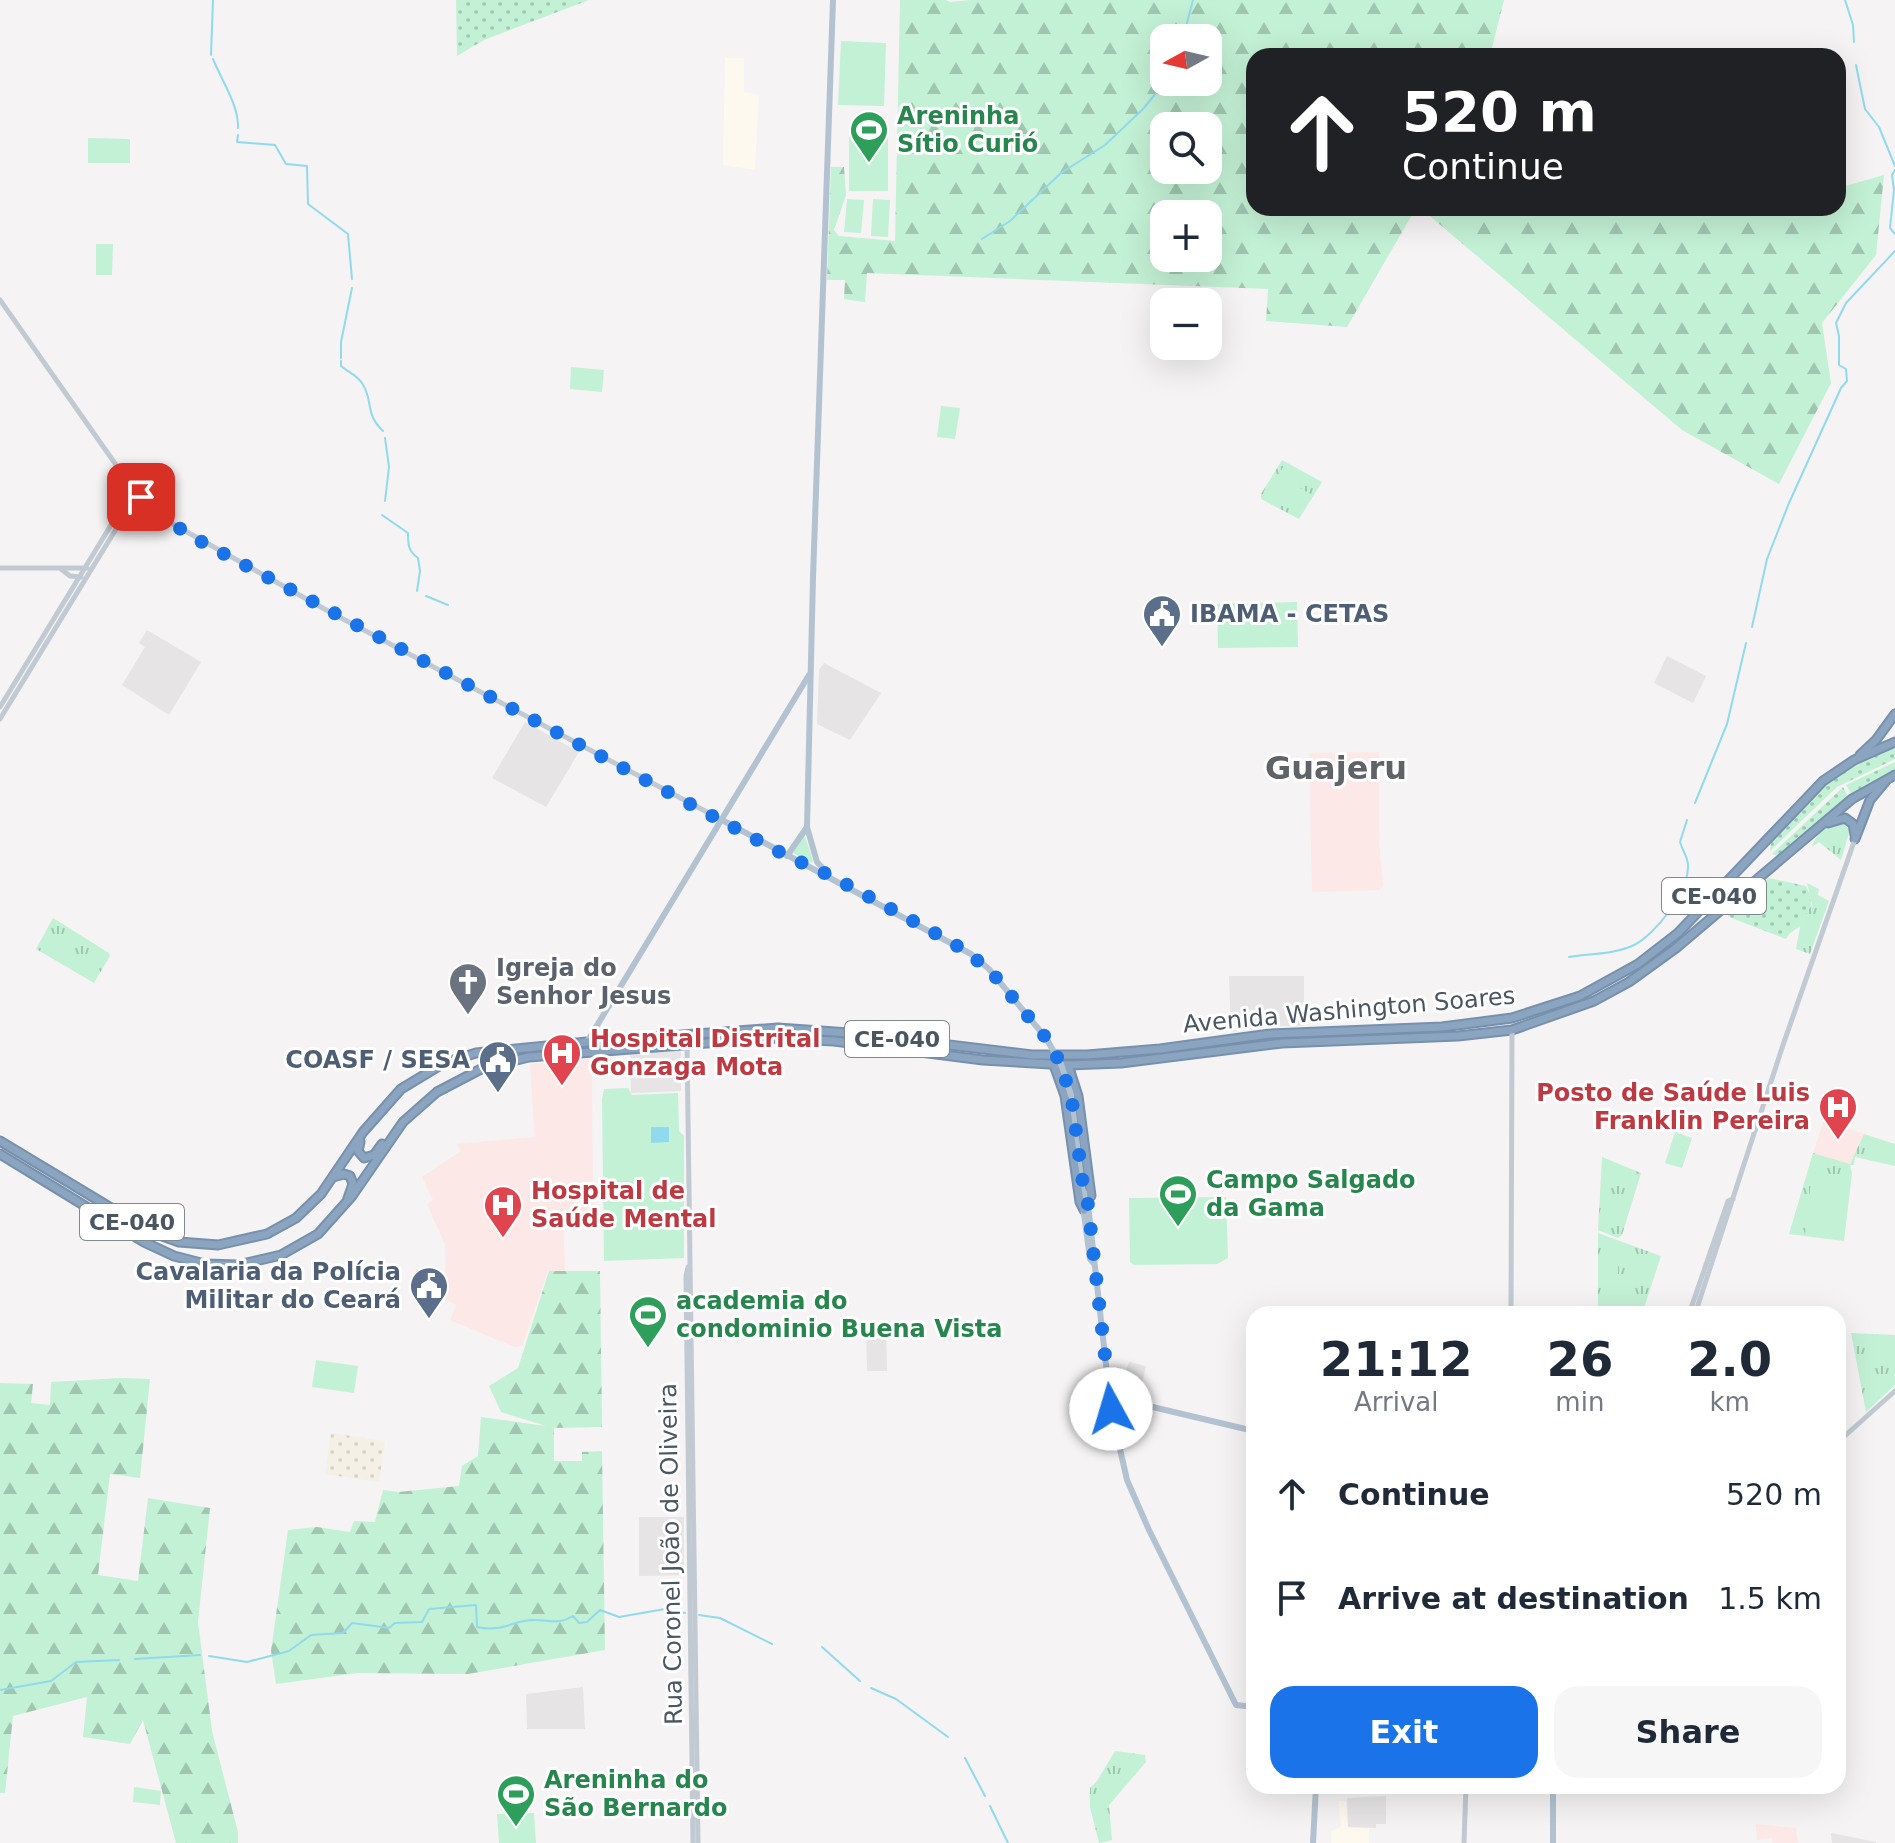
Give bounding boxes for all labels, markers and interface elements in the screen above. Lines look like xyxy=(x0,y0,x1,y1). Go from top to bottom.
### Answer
north arrow xyxy=(1150,24,1222,96)
map controls xyxy=(1150,24,1222,360)
text: 520 m xyxy=(1402,79,1597,144)
icon: ahead xyxy=(1270,80,1374,184)
place label: Areninha Sítio Curió xyxy=(897,102,1038,158)
sports icon: Areninha Sítio Curió xyxy=(848,109,890,164)
button: search xyxy=(1150,112,1222,184)
text: Continue xyxy=(1402,146,1564,187)
button: + xyxy=(1150,200,1222,272)
button: − xyxy=(1150,288,1222,360)
pin xyxy=(107,463,175,531)
icon: arrive xyxy=(119,475,163,519)
public building icon: IBAMA - CETAS xyxy=(1141,593,1183,648)
place label: IBAMA - CETAS xyxy=(1190,600,1389,628)
district label: Guajeru xyxy=(1265,749,1407,787)
road number: CE-040 xyxy=(1662,878,1766,914)
place label: Igreja do Senhor Jesus xyxy=(496,954,671,1010)
church icon: Igreja do Senhor Jesus xyxy=(447,961,489,1016)
street label: Avenida Washington Soares xyxy=(1182,982,1516,1038)
road number: CE-040 xyxy=(845,1021,949,1057)
place label: Hospital Distrital Gonzaga Mota xyxy=(590,1025,820,1081)
hospital icon: Hospital Distrital Gonzaga Mota xyxy=(541,1032,583,1087)
public building icon: COASF / SESA xyxy=(477,1039,519,1094)
place label: COASF / SESA xyxy=(285,1046,470,1074)
place label: Posto de Saúde Luis Franklin Pereira xyxy=(1536,1079,1810,1135)
hospital icon: Posto de Saúde Luis Franklin Pereira xyxy=(1817,1086,1859,1141)
place label: Campo Salgado da Gama xyxy=(1206,1166,1416,1222)
sports icon: Campo Salgado da Gama xyxy=(1157,1173,1199,1228)
place label: Hospital de Saúde Mental xyxy=(531,1177,717,1233)
hospital icon: Hospital de Saúde Mental xyxy=(482,1184,524,1239)
road number: CE-040 xyxy=(80,1204,184,1240)
place label: Cavalaria da Polícia Militar do Ceará xyxy=(135,1258,401,1314)
public building icon: Cavalaria da Polícia Militar do Ceará xyxy=(408,1265,450,1320)
place label: academia do condominio Buena Vista xyxy=(676,1287,1002,1343)
sports icon: academia do condominio Buena Vista xyxy=(627,1294,669,1349)
text: 21:12 xyxy=(1320,1331,1473,1387)
text: 26 xyxy=(1546,1331,1613,1387)
text: 2.0 xyxy=(1687,1331,1772,1387)
position arrow xyxy=(1069,1367,1153,1451)
street label: Rua Coronel João de Oliveira xyxy=(654,1383,688,1725)
text: Arrival xyxy=(1354,1387,1438,1417)
text: min xyxy=(1555,1387,1604,1417)
text: km xyxy=(1709,1387,1750,1417)
icon: ahead xyxy=(1270,1472,1314,1516)
text: Continue xyxy=(1338,1477,1490,1512)
text: 520 m xyxy=(1726,1477,1822,1512)
icon: arrive xyxy=(1270,1576,1314,1620)
text: Arrive at destination xyxy=(1338,1581,1689,1616)
text: 1.5 km xyxy=(1718,1581,1822,1616)
button: Exit xyxy=(1270,1686,1538,1778)
button: Share xyxy=(1554,1686,1822,1778)
place label: Areninha do São Bernardo xyxy=(544,1766,728,1822)
sports icon: Areninha do São Bernardo xyxy=(495,1773,537,1828)

